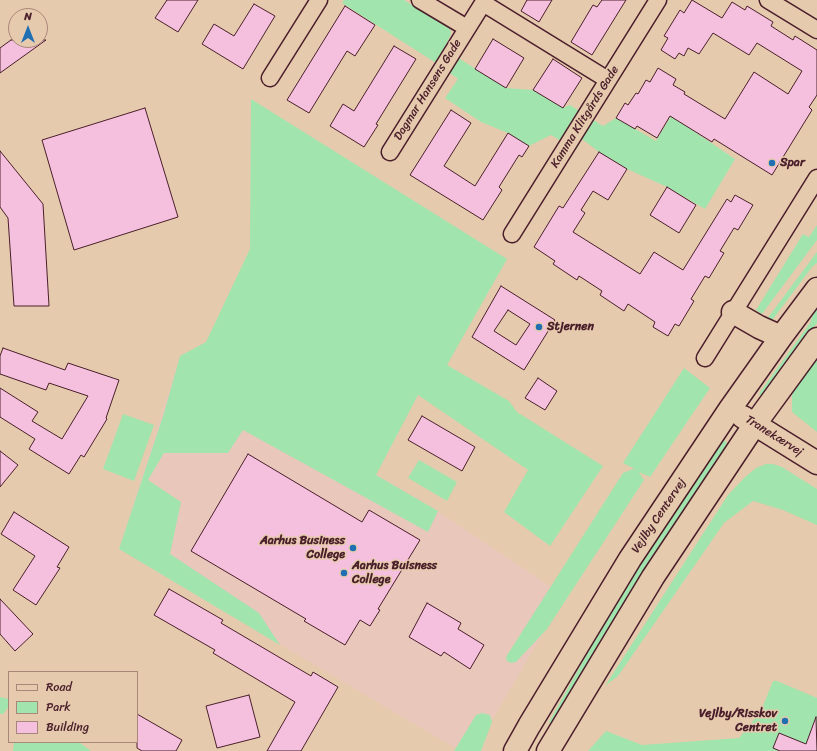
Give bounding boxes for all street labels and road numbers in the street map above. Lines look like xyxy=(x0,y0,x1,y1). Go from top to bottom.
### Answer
street label: Dagmar Hansens Gade xyxy=(391,37,465,143)
street label: Kamma Klitgårds Gade xyxy=(548,63,622,171)
street label: Tranekærvej xyxy=(743,413,805,459)
street label: Vejlby Centervej xyxy=(629,476,689,556)

